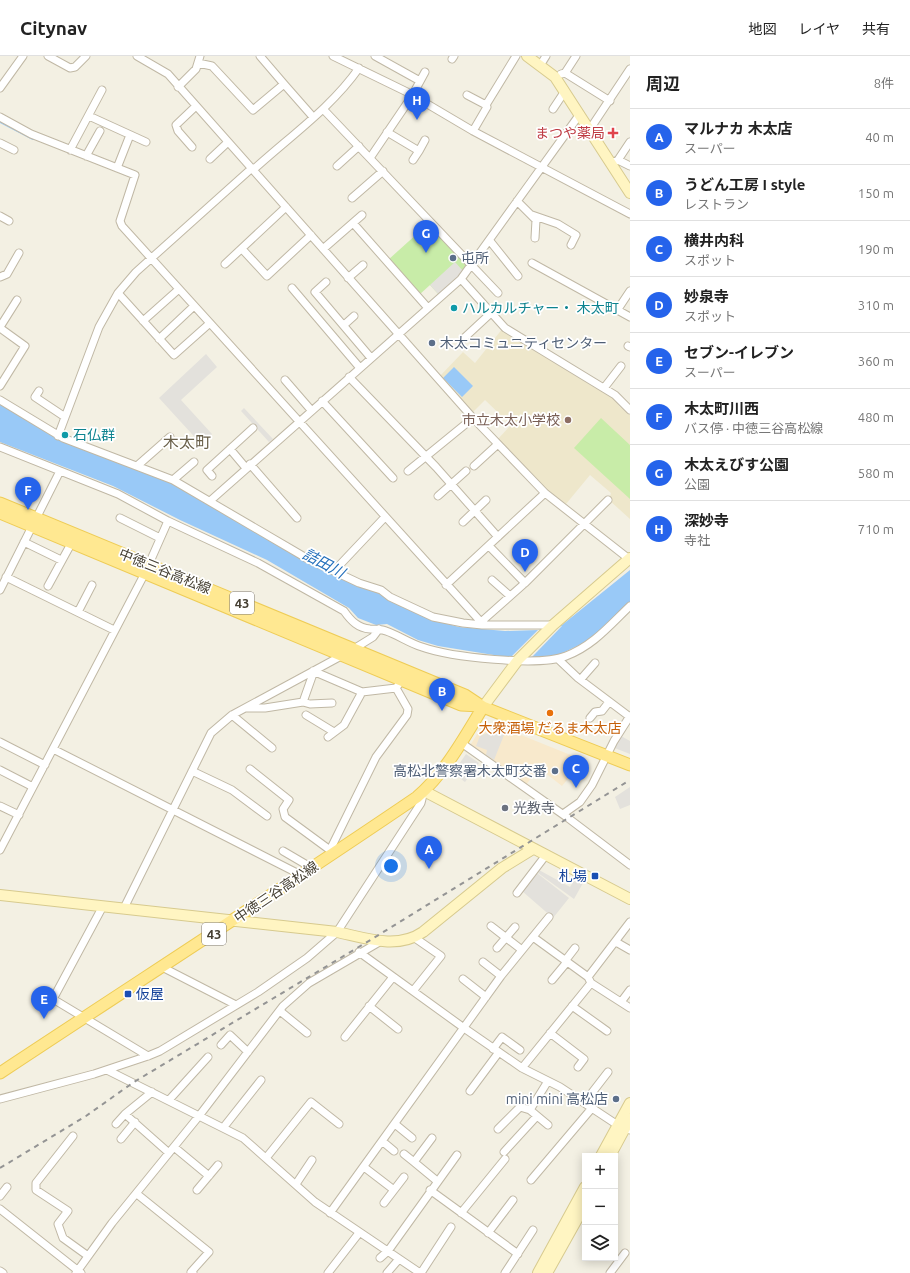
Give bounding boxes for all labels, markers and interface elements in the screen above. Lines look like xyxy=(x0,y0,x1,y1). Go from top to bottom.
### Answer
text: Citynav xyxy=(20,17,87,39)
text: 地図 xyxy=(748,21,776,37)
text: レイヤ xyxy=(798,21,840,37)
text: 共有 xyxy=(862,21,890,37)
text: 周辺 xyxy=(646,74,680,93)
text: 8件 xyxy=(874,76,894,90)
pin: H xyxy=(404,87,430,120)
text: マルナカ 木太店 xyxy=(684,120,793,137)
place label: まつや薬局 xyxy=(535,125,605,141)
marker: まつや薬局 xyxy=(608,128,618,138)
text: A xyxy=(654,130,664,144)
text: 40 m xyxy=(865,130,894,144)
text: スーパー xyxy=(684,141,736,155)
text: うどん工房 I style xyxy=(684,176,805,193)
text: B xyxy=(655,186,663,200)
text: 150 m xyxy=(858,186,894,200)
text: レストラン xyxy=(684,197,749,211)
pin: G xyxy=(413,220,439,253)
text: 横井内科 xyxy=(684,232,744,249)
text: C xyxy=(655,242,663,256)
text: 190 m xyxy=(858,242,894,256)
place label: 屯所 xyxy=(461,250,489,266)
marker: 屯所 xyxy=(448,253,458,263)
text: スポット xyxy=(684,253,736,267)
text: 妙泉寺 xyxy=(684,288,729,305)
text: D xyxy=(654,298,664,312)
text: 310 m xyxy=(858,298,894,312)
place label: ハルカルチャー・ 木太町 xyxy=(462,300,619,316)
marker: ハルカルチャー・ 木太町 xyxy=(449,303,459,313)
text: スポット xyxy=(684,309,736,323)
place label: 木太コミュニティセンター xyxy=(440,335,607,351)
marker: 木太コミュニティセンター xyxy=(427,338,437,348)
text: セブン-イレブン xyxy=(684,344,794,361)
text: E xyxy=(655,354,663,368)
text: 360 m xyxy=(858,354,894,368)
text: スーパー xyxy=(684,365,736,379)
text: 木太町川西 xyxy=(684,400,759,417)
text: F xyxy=(655,410,663,424)
text: 480 m xyxy=(858,410,894,424)
place label: 市立木太小学校 xyxy=(462,412,560,428)
marker: 市立木太小学校 xyxy=(563,415,573,425)
text: バス停 · 中徳三谷高松線 xyxy=(684,421,823,435)
place label: 石仏群 xyxy=(73,427,115,443)
marker: 石仏群 xyxy=(60,430,70,440)
district label: 木太町 xyxy=(163,433,211,451)
text: 木太えびす公園 xyxy=(684,456,789,473)
text: G xyxy=(655,466,664,480)
text: 580 m xyxy=(858,466,894,480)
pin: F xyxy=(15,477,41,510)
text: 公園 xyxy=(684,477,710,491)
text: 深妙寺 xyxy=(684,512,729,529)
text: H xyxy=(654,522,664,536)
text: 710 m xyxy=(858,522,894,536)
text: 寺社 xyxy=(684,533,710,547)
pin: D xyxy=(512,539,538,572)
street label: 中徳三谷高松線 xyxy=(117,545,213,597)
water label: 詰田川 xyxy=(300,545,350,582)
road number: 43 xyxy=(230,592,254,614)
pin: B xyxy=(429,678,455,711)
marker: 大衆酒場 だるま木太店 xyxy=(545,708,555,718)
place label: 大衆酒場 だるま木太店 xyxy=(478,720,622,736)
pin: C xyxy=(563,755,589,788)
place label: 高松北警察署木太町交番 xyxy=(393,763,547,779)
marker: 高松北警察署木太町交番 xyxy=(550,766,560,776)
place label: 光教寺 xyxy=(513,800,555,816)
marker: 光教寺 xyxy=(500,803,510,813)
pin: A xyxy=(416,836,442,869)
your location xyxy=(381,856,401,876)
street label: 中徳三谷高松線 xyxy=(231,858,321,926)
place label: 札場 xyxy=(559,868,587,884)
marker: 札場 xyxy=(590,871,600,881)
road number: 43 xyxy=(202,923,226,945)
pin: E xyxy=(31,986,57,1019)
place label: 仮屋 xyxy=(136,986,164,1002)
marker: 仮屋 xyxy=(123,989,133,999)
place label: mini mini 高松店 xyxy=(506,1091,608,1107)
marker: mini mini 高松店 xyxy=(611,1094,621,1104)
map controls xyxy=(582,1153,618,1261)
button: + xyxy=(582,1153,618,1189)
button: − xyxy=(582,1189,618,1225)
button: layers xyxy=(582,1225,618,1261)

